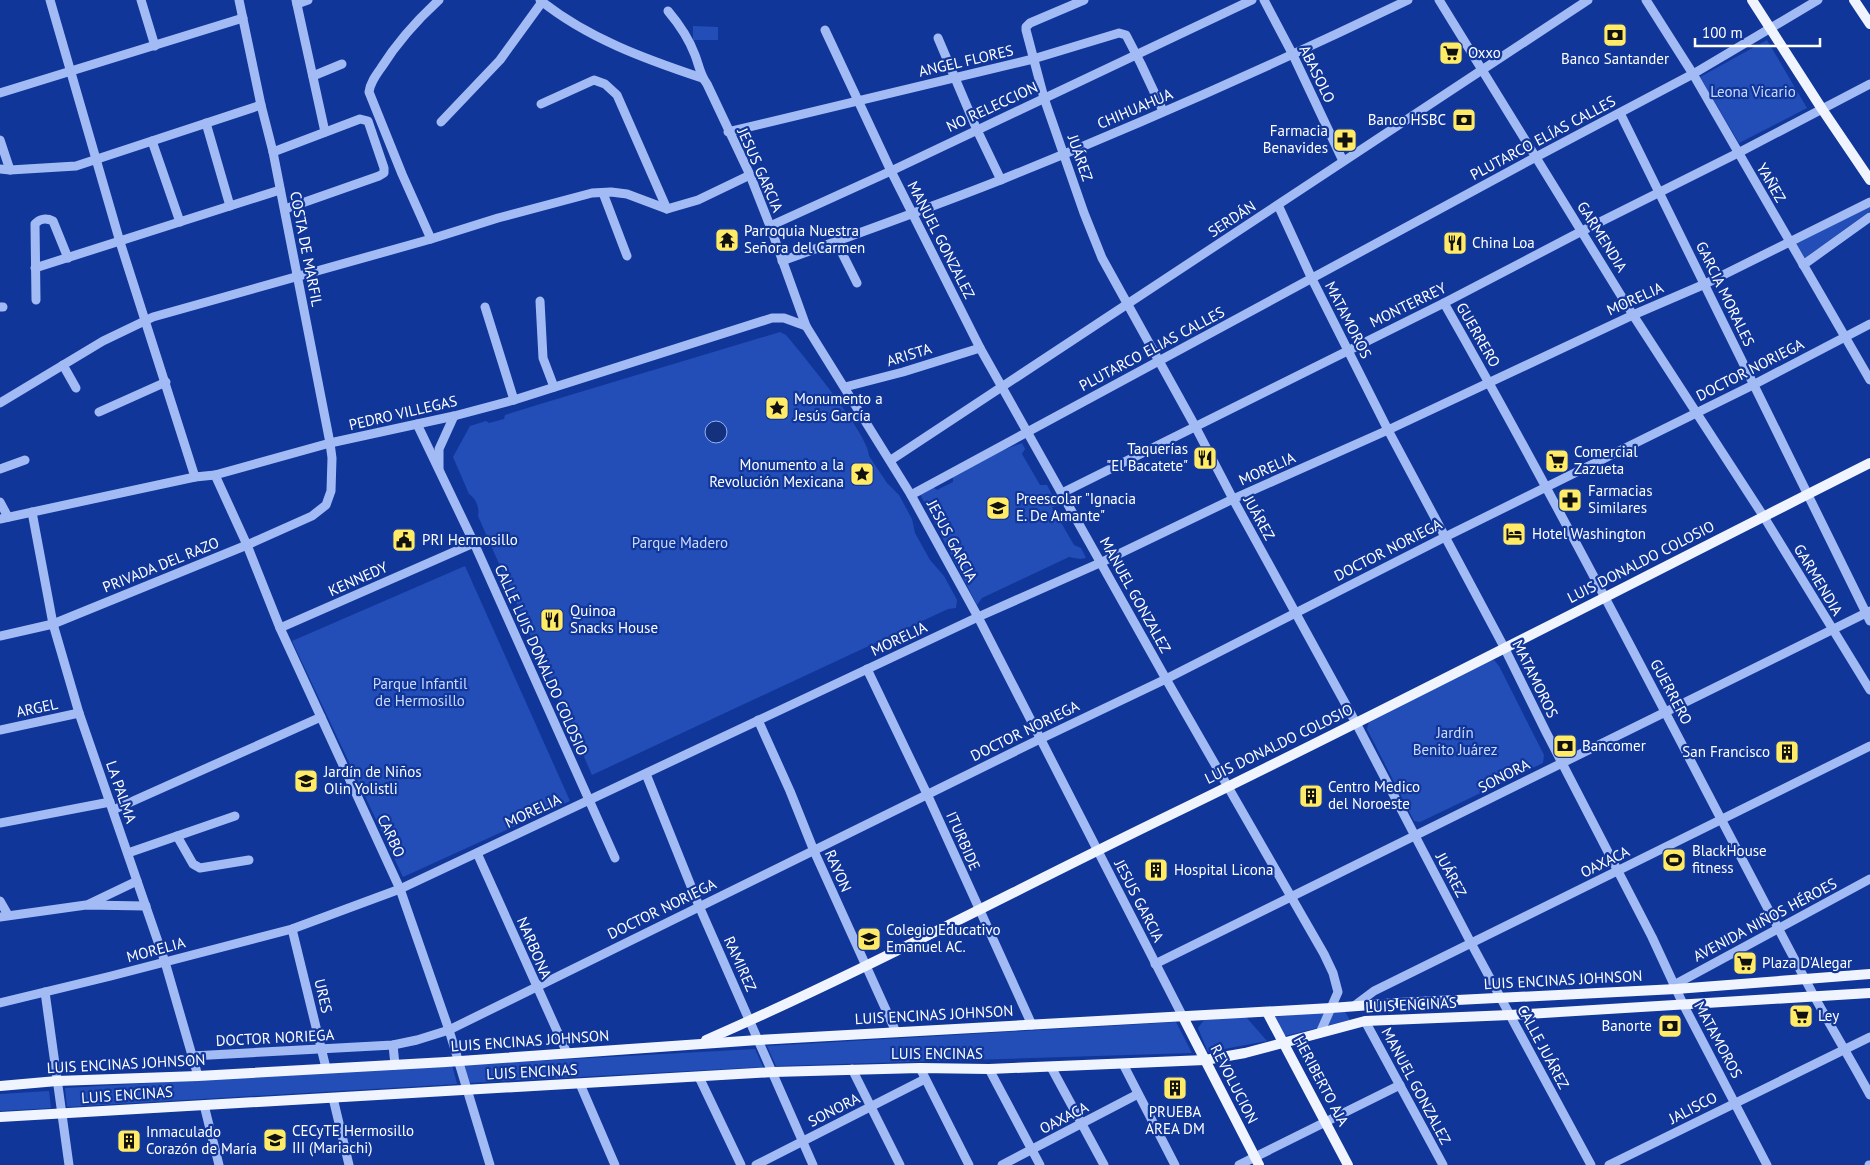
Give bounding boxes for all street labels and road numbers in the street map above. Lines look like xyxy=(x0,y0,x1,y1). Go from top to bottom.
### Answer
street label: ANGEL FLORES xyxy=(917,40,1015,81)
street label: ABASOLO xyxy=(1295,42,1339,106)
street label: NO RELECCION xyxy=(943,77,1040,136)
street label: CHIHUAHUA xyxy=(1094,84,1176,133)
street label: PLUTARCO ELÍAS CALLES xyxy=(1467,91,1619,184)
street label: JESUS GARCIA xyxy=(733,124,788,215)
street label: JUÁREZ xyxy=(1063,131,1097,184)
street label: YAÑEZ xyxy=(1753,160,1790,206)
street label: MANUEL GONZALEZ xyxy=(904,178,979,302)
street label: COSTA DE MARFIL xyxy=(286,190,327,308)
street label: SERDÁN xyxy=(1204,196,1259,241)
street label: GARMENDIA xyxy=(1573,198,1632,276)
street label: GARCIA MORALES xyxy=(1692,238,1759,349)
street label: MATAMOROS xyxy=(1321,278,1376,362)
street label: MONTERREY xyxy=(1366,278,1450,331)
street label: MORELIA xyxy=(1604,278,1666,319)
street label: GUERRERO xyxy=(1452,299,1505,370)
street label: PLUTARCO ELIAS CALLES xyxy=(1076,302,1228,395)
street label: DOCTOR NORIEGA xyxy=(1693,334,1807,405)
street label: ARISTA xyxy=(884,339,934,370)
street label: PEDRO VILLEGAS xyxy=(347,391,459,434)
street label: MORELIA xyxy=(1236,448,1298,489)
street label: JUÁREZ xyxy=(1239,491,1279,543)
street label: JESUS GARCIA xyxy=(922,496,982,585)
street label: DOCTOR NORIEGA xyxy=(1331,514,1445,585)
street label: LUIS DONALDO COLOSIO xyxy=(1564,516,1718,607)
street label: PRIVADA DEL RAZO xyxy=(100,532,222,597)
street label: MANUEL GONZALEZ xyxy=(1096,533,1175,656)
street label: GARMENDIA xyxy=(1790,541,1847,619)
street label: KENNEDY xyxy=(325,557,391,600)
street label: CALLE LUIS DONALDO COLOSIO xyxy=(491,561,592,758)
street label: MORELIA xyxy=(868,617,930,660)
street label: MATAMOROS xyxy=(1508,637,1562,721)
street label: GUERRERO xyxy=(1646,656,1697,728)
street label: ARGEL xyxy=(14,694,60,721)
street label: DOCTOR NORIEGA xyxy=(967,696,1082,765)
street label: LUIS DONALDO COLOSIO xyxy=(1201,699,1356,788)
street label: SONORA xyxy=(1475,754,1533,797)
street label: LA PALMA xyxy=(102,758,141,826)
street label: MORELIA xyxy=(502,789,564,832)
street label: ITURBIDE xyxy=(942,808,985,873)
street label: CARBO xyxy=(373,811,410,860)
street label: OAXACA xyxy=(1577,841,1633,882)
street label: RAYON xyxy=(821,847,856,895)
street label: JUÁREZ xyxy=(1431,848,1471,900)
street label: JESUS GARCIA xyxy=(1110,855,1168,945)
street label: DOCTOR NORIEGA xyxy=(604,874,719,943)
street label: AVENIDA NIÑOS HÉROES xyxy=(1690,874,1840,966)
street label: NARBONA xyxy=(513,914,556,982)
street label: MORELIA xyxy=(124,933,188,966)
street label: RAMIREZ xyxy=(720,933,761,994)
street label: LUIS ENCINAS JOHNSON xyxy=(1483,966,1643,993)
street label: URES xyxy=(310,977,337,1015)
street label: LUIS ENCINAS xyxy=(1365,993,1457,1016)
street label: MATAMOROS xyxy=(1690,998,1747,1081)
street label: LUIS ENCINAS JOHNSON xyxy=(854,1001,1014,1028)
street label: CALLE JUÁREZ xyxy=(1513,1001,1574,1092)
street label: MANUEL GONZALEZ xyxy=(1378,1024,1455,1148)
street label: DOCTOR NORIEGA xyxy=(215,1025,335,1050)
street label: LUIS ENCINAS JOHNSON xyxy=(450,1025,610,1056)
street label: HERIBERTO AJA xyxy=(1290,1032,1353,1129)
street label: REVOLUCION xyxy=(1206,1041,1262,1126)
street label: LUIS ENCINAS xyxy=(891,1044,983,1063)
street label: LUIS ENCINAS JOHNSON xyxy=(46,1050,206,1077)
street label: LUIS ENCINAS xyxy=(486,1060,578,1083)
street label: LUIS ENCINAS xyxy=(81,1082,173,1107)
street label: JALISCO xyxy=(1665,1087,1720,1128)
street label: SONORA xyxy=(805,1088,863,1131)
street label: OAXACA xyxy=(1036,1097,1092,1138)

